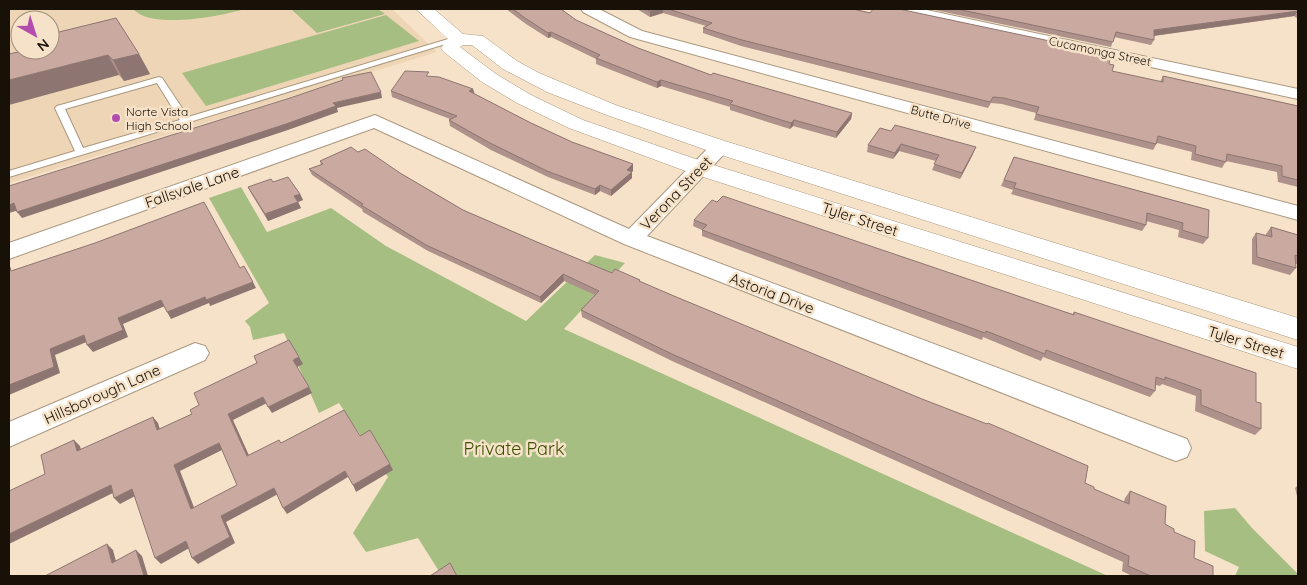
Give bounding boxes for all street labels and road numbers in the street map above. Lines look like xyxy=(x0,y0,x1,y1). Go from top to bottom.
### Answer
street label: Cucamonga Street xyxy=(1048,33,1152,69)
street label: Butte Drive xyxy=(909,102,973,132)
street label: Verona Street xyxy=(636,152,716,234)
street label: Fallsvale Lane xyxy=(142,162,242,212)
street label: Tyler Street xyxy=(820,198,900,240)
street label: Astoria Drive xyxy=(727,268,817,318)
street label: Tyler Street xyxy=(1206,321,1286,363)
street label: Hillsborough Lane xyxy=(41,360,163,428)

